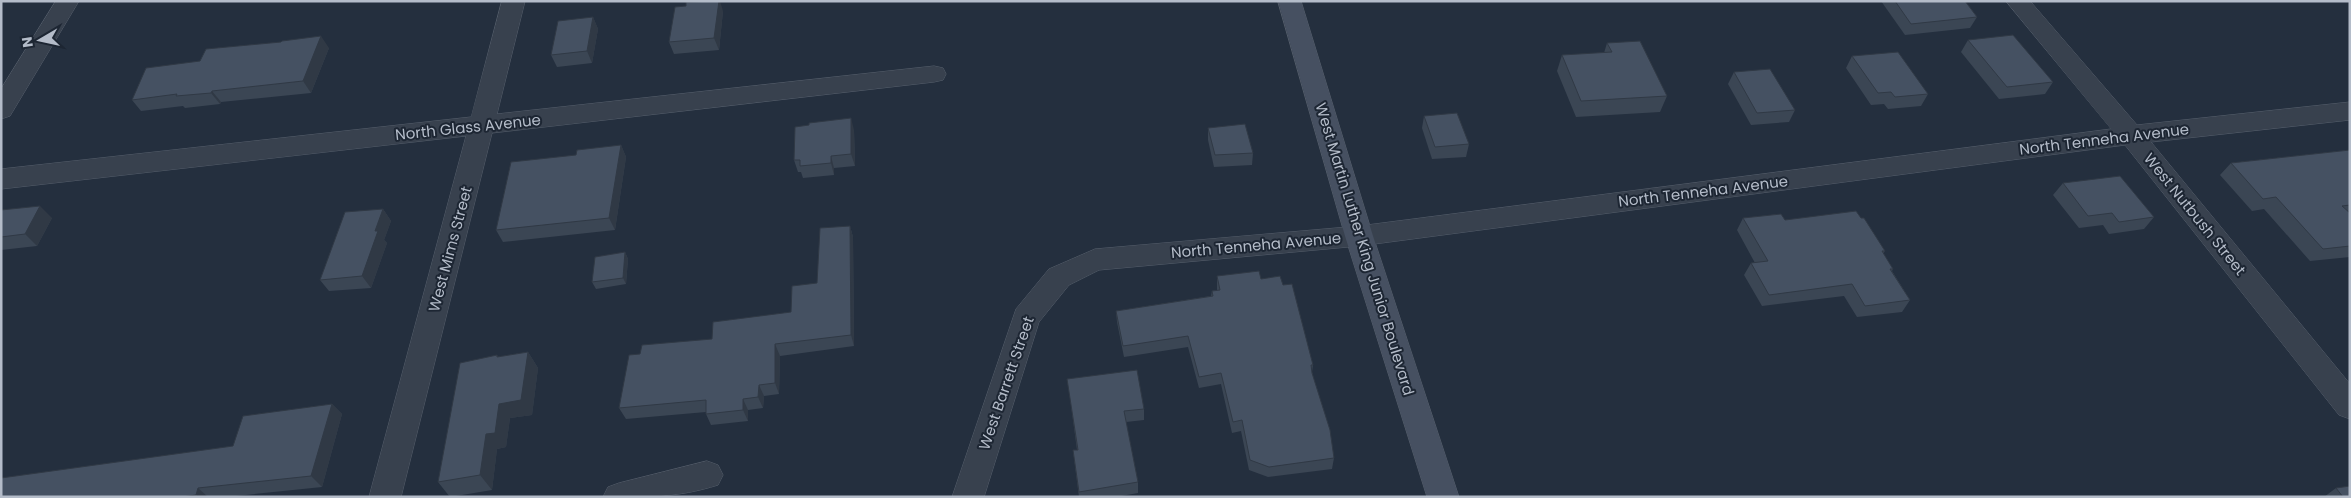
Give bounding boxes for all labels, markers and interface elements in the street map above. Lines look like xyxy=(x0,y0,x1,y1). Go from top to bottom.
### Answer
north arrow xyxy=(15,15,65,65)
text: N xyxy=(16,35,38,49)
street label: West Martin Luther King Junior Boulevard xyxy=(1310,100,1420,398)
street label: North Glass Avenue xyxy=(394,109,542,145)
street label: North Tenneha Avenue xyxy=(2018,118,2190,160)
street label: West Nutbush Street xyxy=(2139,148,2251,280)
street label: North Tenneha Avenue xyxy=(1617,170,1789,212)
street label: West Mims Street xyxy=(423,184,477,314)
street label: North Tenneha Avenue xyxy=(1170,227,1342,263)
street label: West Barrett Street xyxy=(973,313,1039,453)

